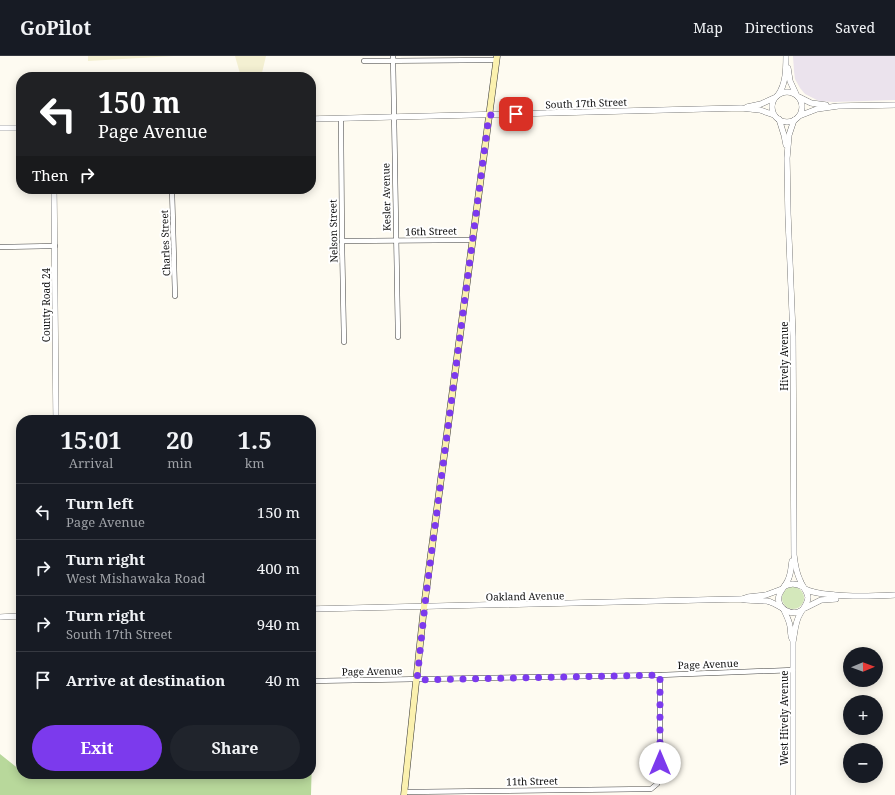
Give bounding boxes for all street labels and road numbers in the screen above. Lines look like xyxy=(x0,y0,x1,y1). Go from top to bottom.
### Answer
street label: South 17th Street xyxy=(545,95,627,111)
street label: Kesler Avenue xyxy=(378,163,394,231)
street label: Nelson Street xyxy=(325,199,341,263)
street label: Charles Street xyxy=(157,209,173,276)
street label: 16th Street xyxy=(405,224,457,238)
street label: County Road 24 xyxy=(39,267,53,342)
street label: Hively Avenue xyxy=(777,321,791,391)
street label: Oakland Avenue xyxy=(486,588,564,604)
street label: Page Avenue xyxy=(677,656,739,672)
street label: Page Avenue xyxy=(342,663,402,679)
street label: West Hively Avenue xyxy=(777,670,791,766)
street label: 11th Street xyxy=(506,774,558,788)

